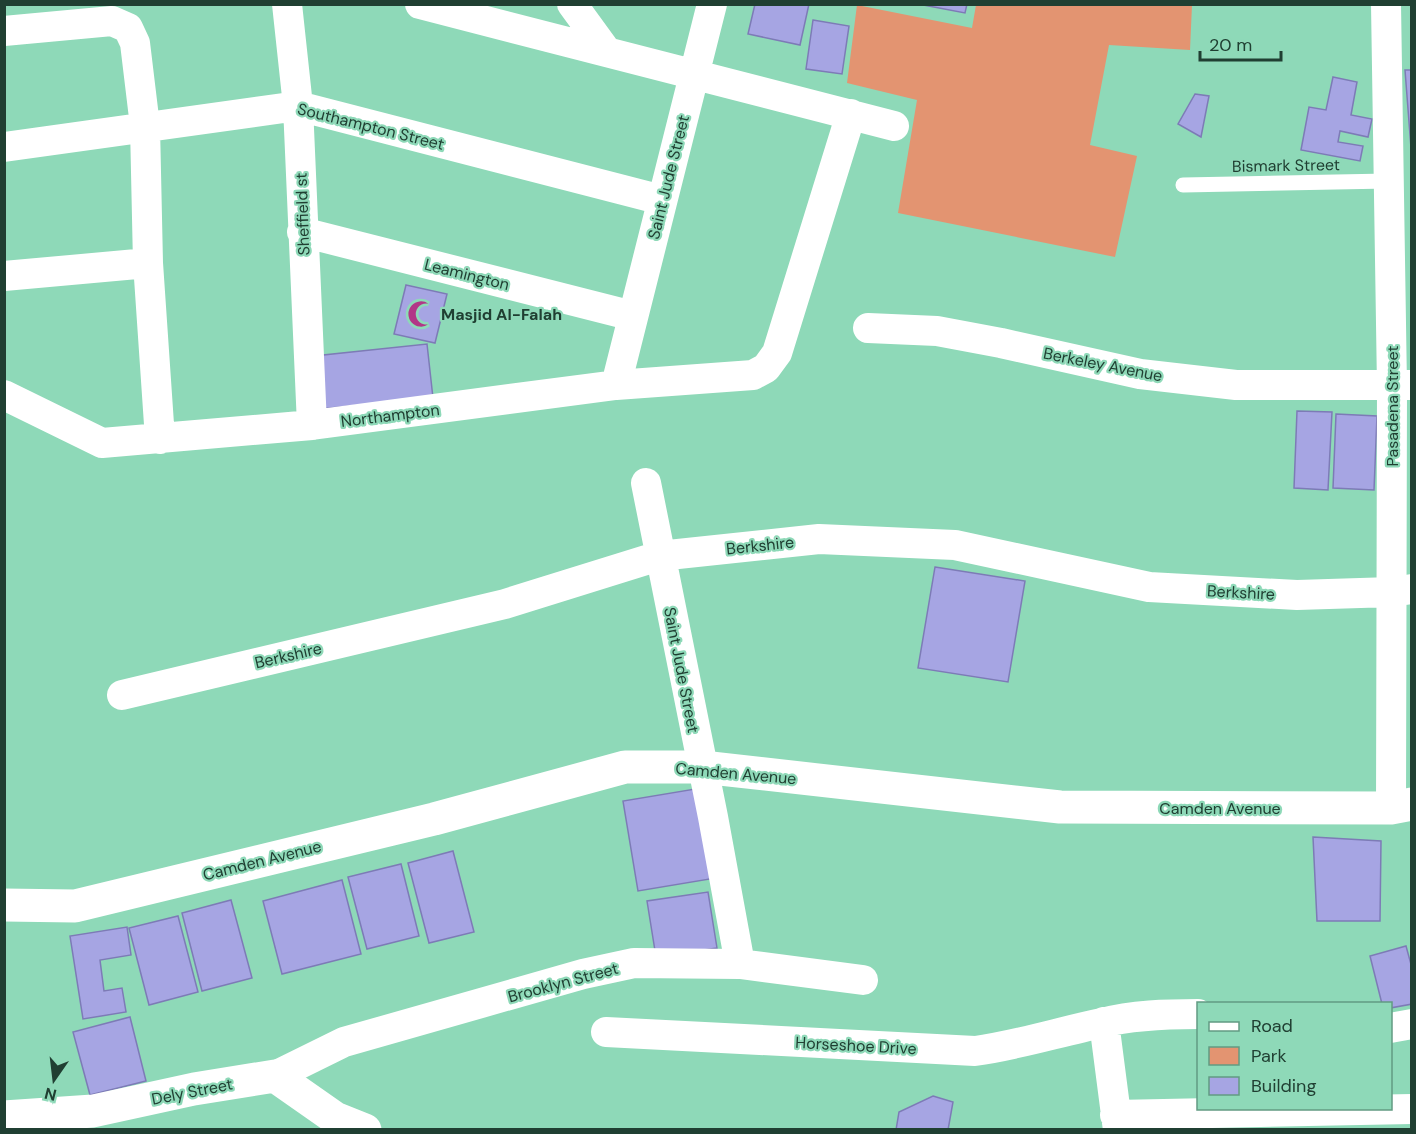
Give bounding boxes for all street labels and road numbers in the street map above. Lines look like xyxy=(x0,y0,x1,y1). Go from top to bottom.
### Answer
street label: Southampton Street xyxy=(295,98,446,155)
street label: Saint Jude Street xyxy=(643,113,694,241)
street label: Bismark Street xyxy=(1232,154,1340,177)
street label: Sheffield st xyxy=(291,172,314,256)
street label: Leamington xyxy=(422,254,512,295)
street label: Berkeley Avenue xyxy=(1041,343,1164,386)
street label: Pasadena Street xyxy=(1382,346,1403,466)
street label: Northampton xyxy=(339,399,441,432)
street label: Berkshire xyxy=(725,531,795,559)
street label: Berkshire xyxy=(1206,580,1276,605)
street label: Saint Jude Street xyxy=(659,606,704,735)
street label: Berkshire xyxy=(253,638,324,673)
street label: Camden Avenue xyxy=(675,758,797,789)
street label: Camden Avenue xyxy=(1159,798,1281,819)
street label: Camden Avenue xyxy=(201,836,324,885)
street label: Brooklyn Street xyxy=(506,958,621,1007)
street label: Horseshoe Drive xyxy=(795,1032,917,1059)
street label: Dely Street xyxy=(150,1073,234,1110)

